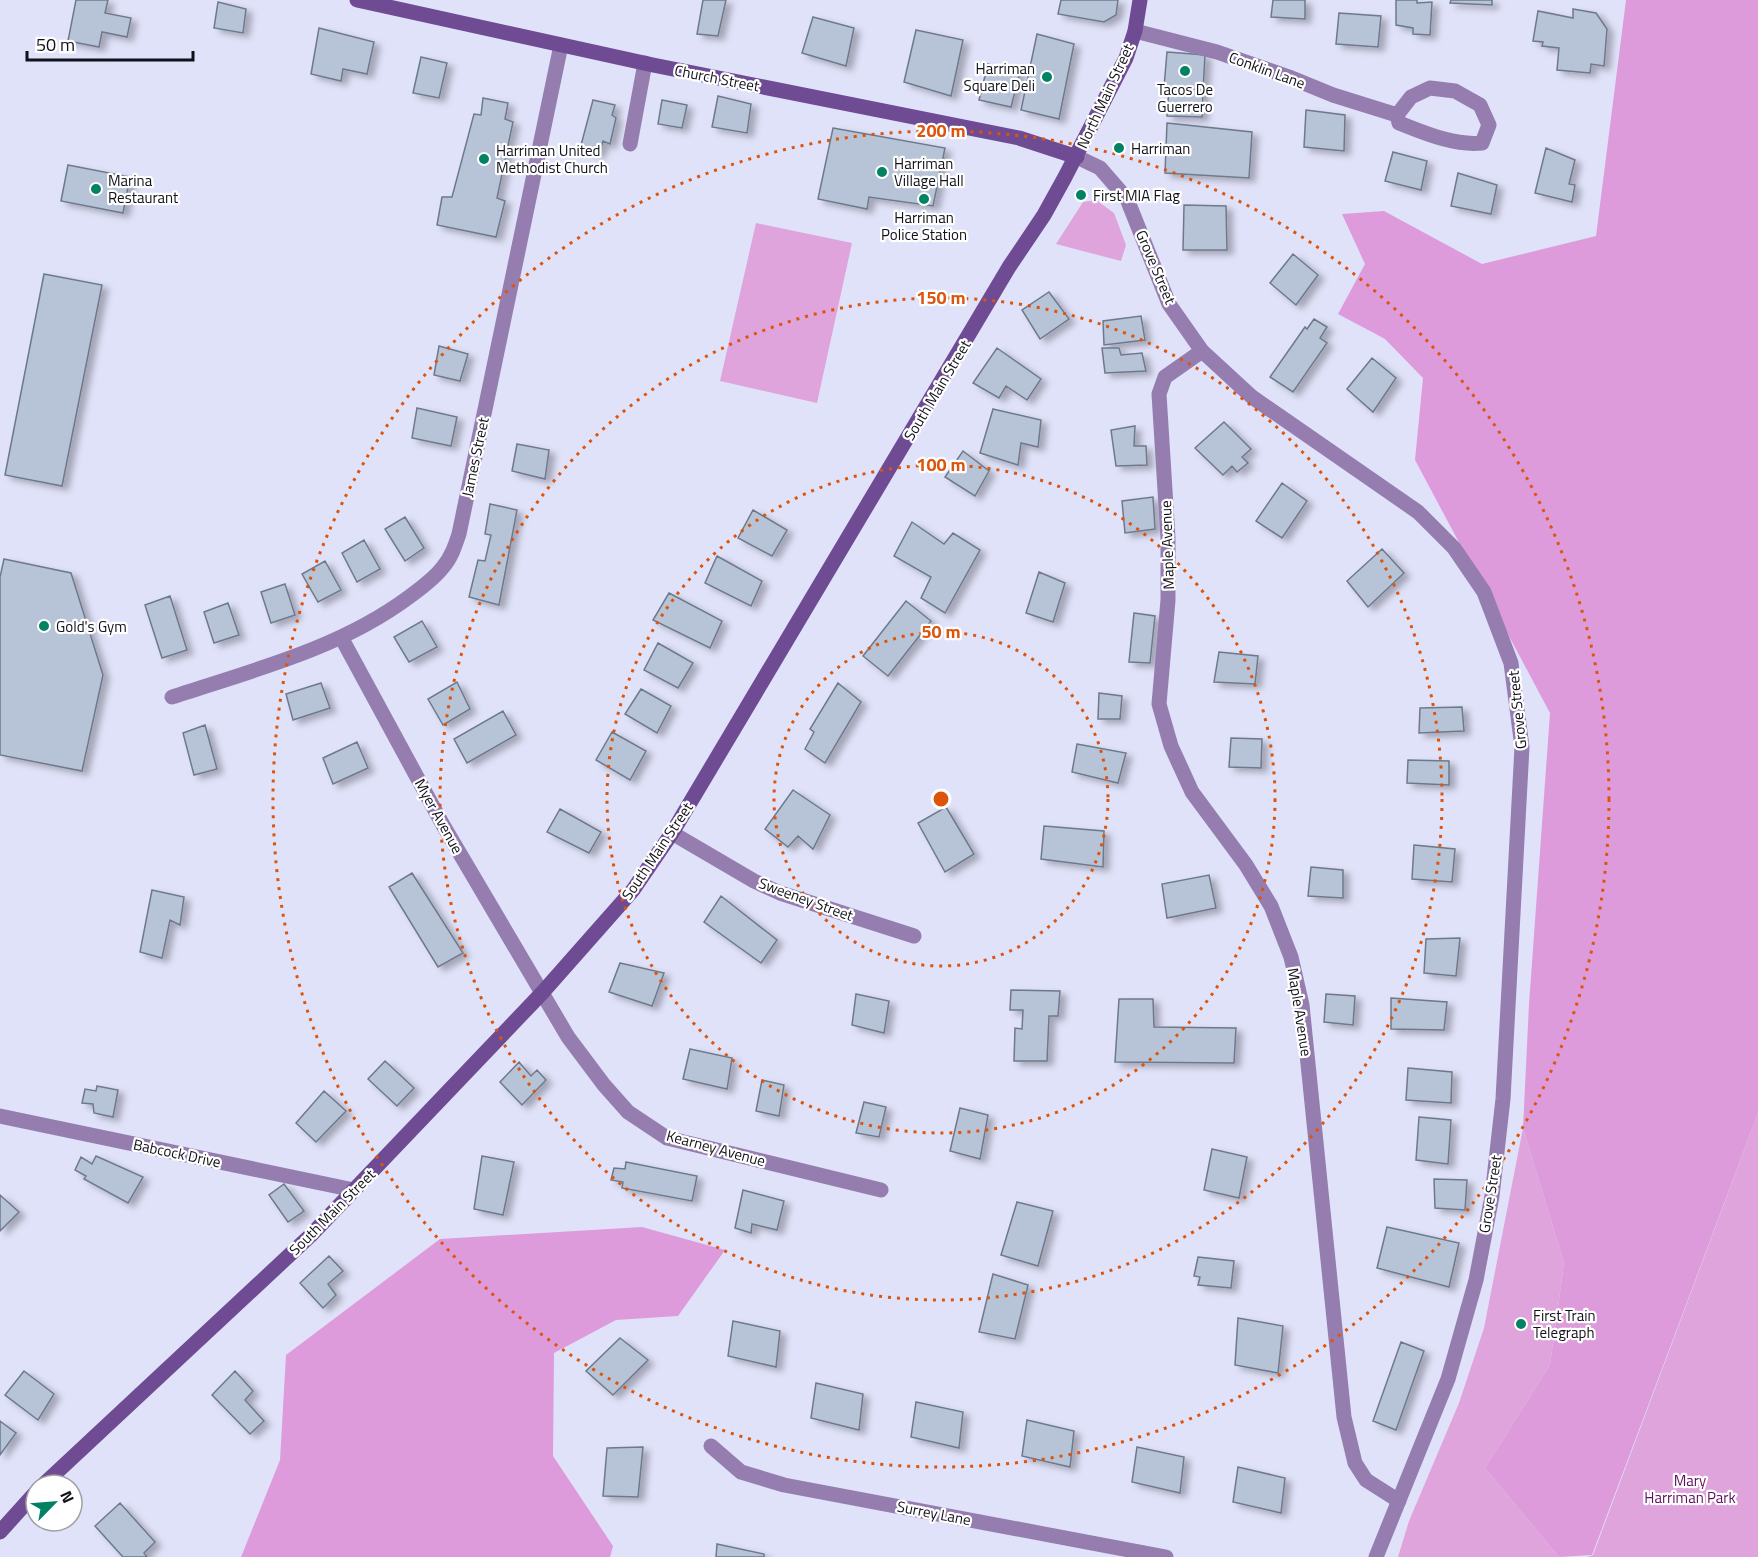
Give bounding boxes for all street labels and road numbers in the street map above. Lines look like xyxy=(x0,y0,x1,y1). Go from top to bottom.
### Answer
street label: North Main Street xyxy=(1071,39,1140,152)
street label: Conklin Lane xyxy=(1226,46,1308,94)
street label: Church Street xyxy=(673,59,762,98)
street label: Grove Street xyxy=(1130,226,1182,308)
street label: South Main Street xyxy=(898,335,977,445)
street label: James Street xyxy=(455,414,495,499)
street label: Maple Avenue xyxy=(1154,500,1180,590)
street label: Grove Street xyxy=(1501,669,1533,750)
street label: Myer Avenue xyxy=(409,774,469,858)
street label: South Main Street xyxy=(616,797,699,905)
street label: Sweeney Street xyxy=(755,871,857,927)
street label: Maple Avenue xyxy=(1282,966,1318,1058)
street label: Kearney Avenue xyxy=(664,1124,768,1172)
street label: Babcock Drive xyxy=(131,1133,223,1173)
street label: Grove Street xyxy=(1472,1153,1508,1235)
street label: South Main Street xyxy=(284,1163,381,1260)
street label: Surrey Lane xyxy=(895,1495,973,1531)

